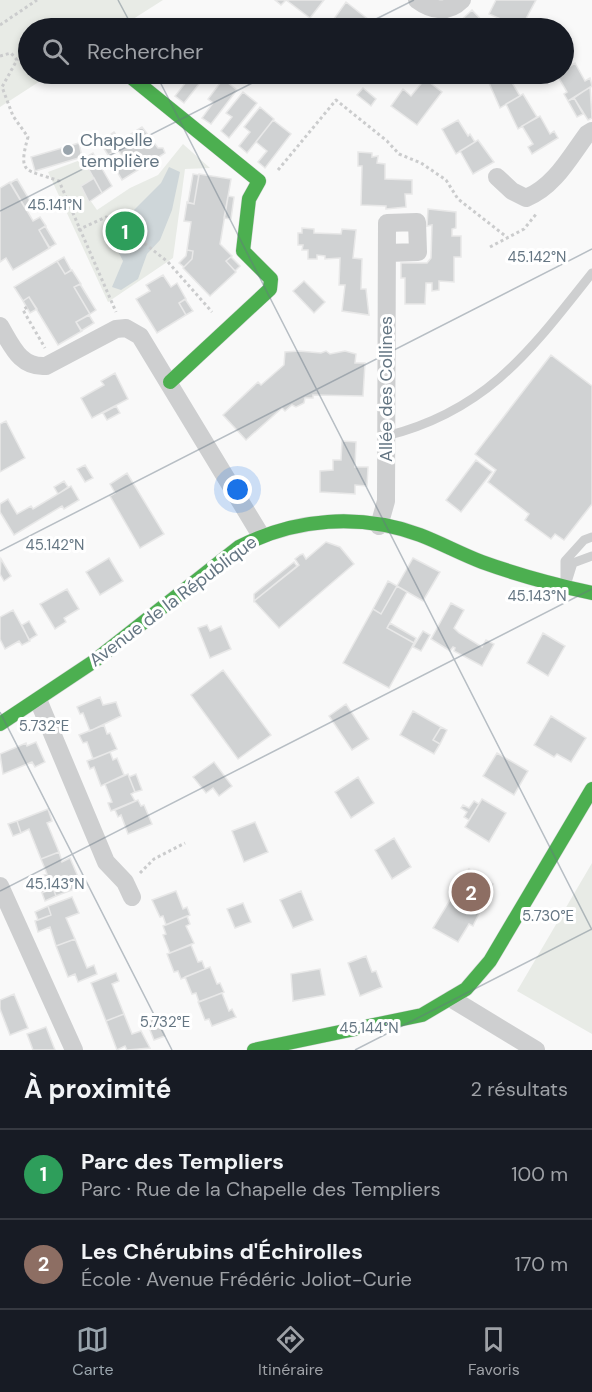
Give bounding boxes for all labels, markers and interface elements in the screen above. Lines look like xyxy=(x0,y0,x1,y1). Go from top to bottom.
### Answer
search box xyxy=(18,18,574,84)
icon: search xyxy=(39,35,72,68)
text: Rechercher xyxy=(87,37,203,66)
place label: Chapelle templière xyxy=(80,128,159,173)
marker: Chapelle templière xyxy=(61,143,75,157)
text: 45.141°N xyxy=(28,195,82,215)
pin: 1 xyxy=(106,208,144,254)
text: 45.142°N xyxy=(508,247,566,267)
street label: Allée des Collines xyxy=(374,316,398,462)
your location xyxy=(223,475,252,504)
street label: Avenue de la République xyxy=(84,530,262,672)
text: 45.142°N xyxy=(26,535,84,555)
text: 45.143°N xyxy=(507,586,567,606)
text: 5.732°E xyxy=(19,716,69,736)
pin: 2 xyxy=(452,870,490,914)
text: 45.143°N xyxy=(25,874,85,894)
text: 5.730°E xyxy=(522,906,574,926)
text: 5.732°E xyxy=(140,1012,190,1032)
text: 45.144°N xyxy=(339,1018,399,1038)
text: À proximité xyxy=(24,1072,171,1106)
text: 2 résultats xyxy=(471,1076,568,1102)
text: Parc des Templiers xyxy=(81,1147,284,1176)
text: 1 xyxy=(40,1161,47,1187)
text: 100 m xyxy=(511,1161,568,1187)
text: Parc · Rue de la Chapelle des Templiers xyxy=(81,1176,441,1202)
text: Les Chérubins d'Échirolles xyxy=(81,1237,363,1266)
text: 2 xyxy=(38,1251,49,1277)
text: 170 m xyxy=(515,1251,568,1277)
text: École · Avenue Frédéric Joliot-Curie xyxy=(81,1266,412,1292)
tab: Carte xyxy=(72,1323,114,1380)
tab: Itinéraire xyxy=(258,1323,323,1380)
tab: Favoris xyxy=(468,1323,520,1380)

